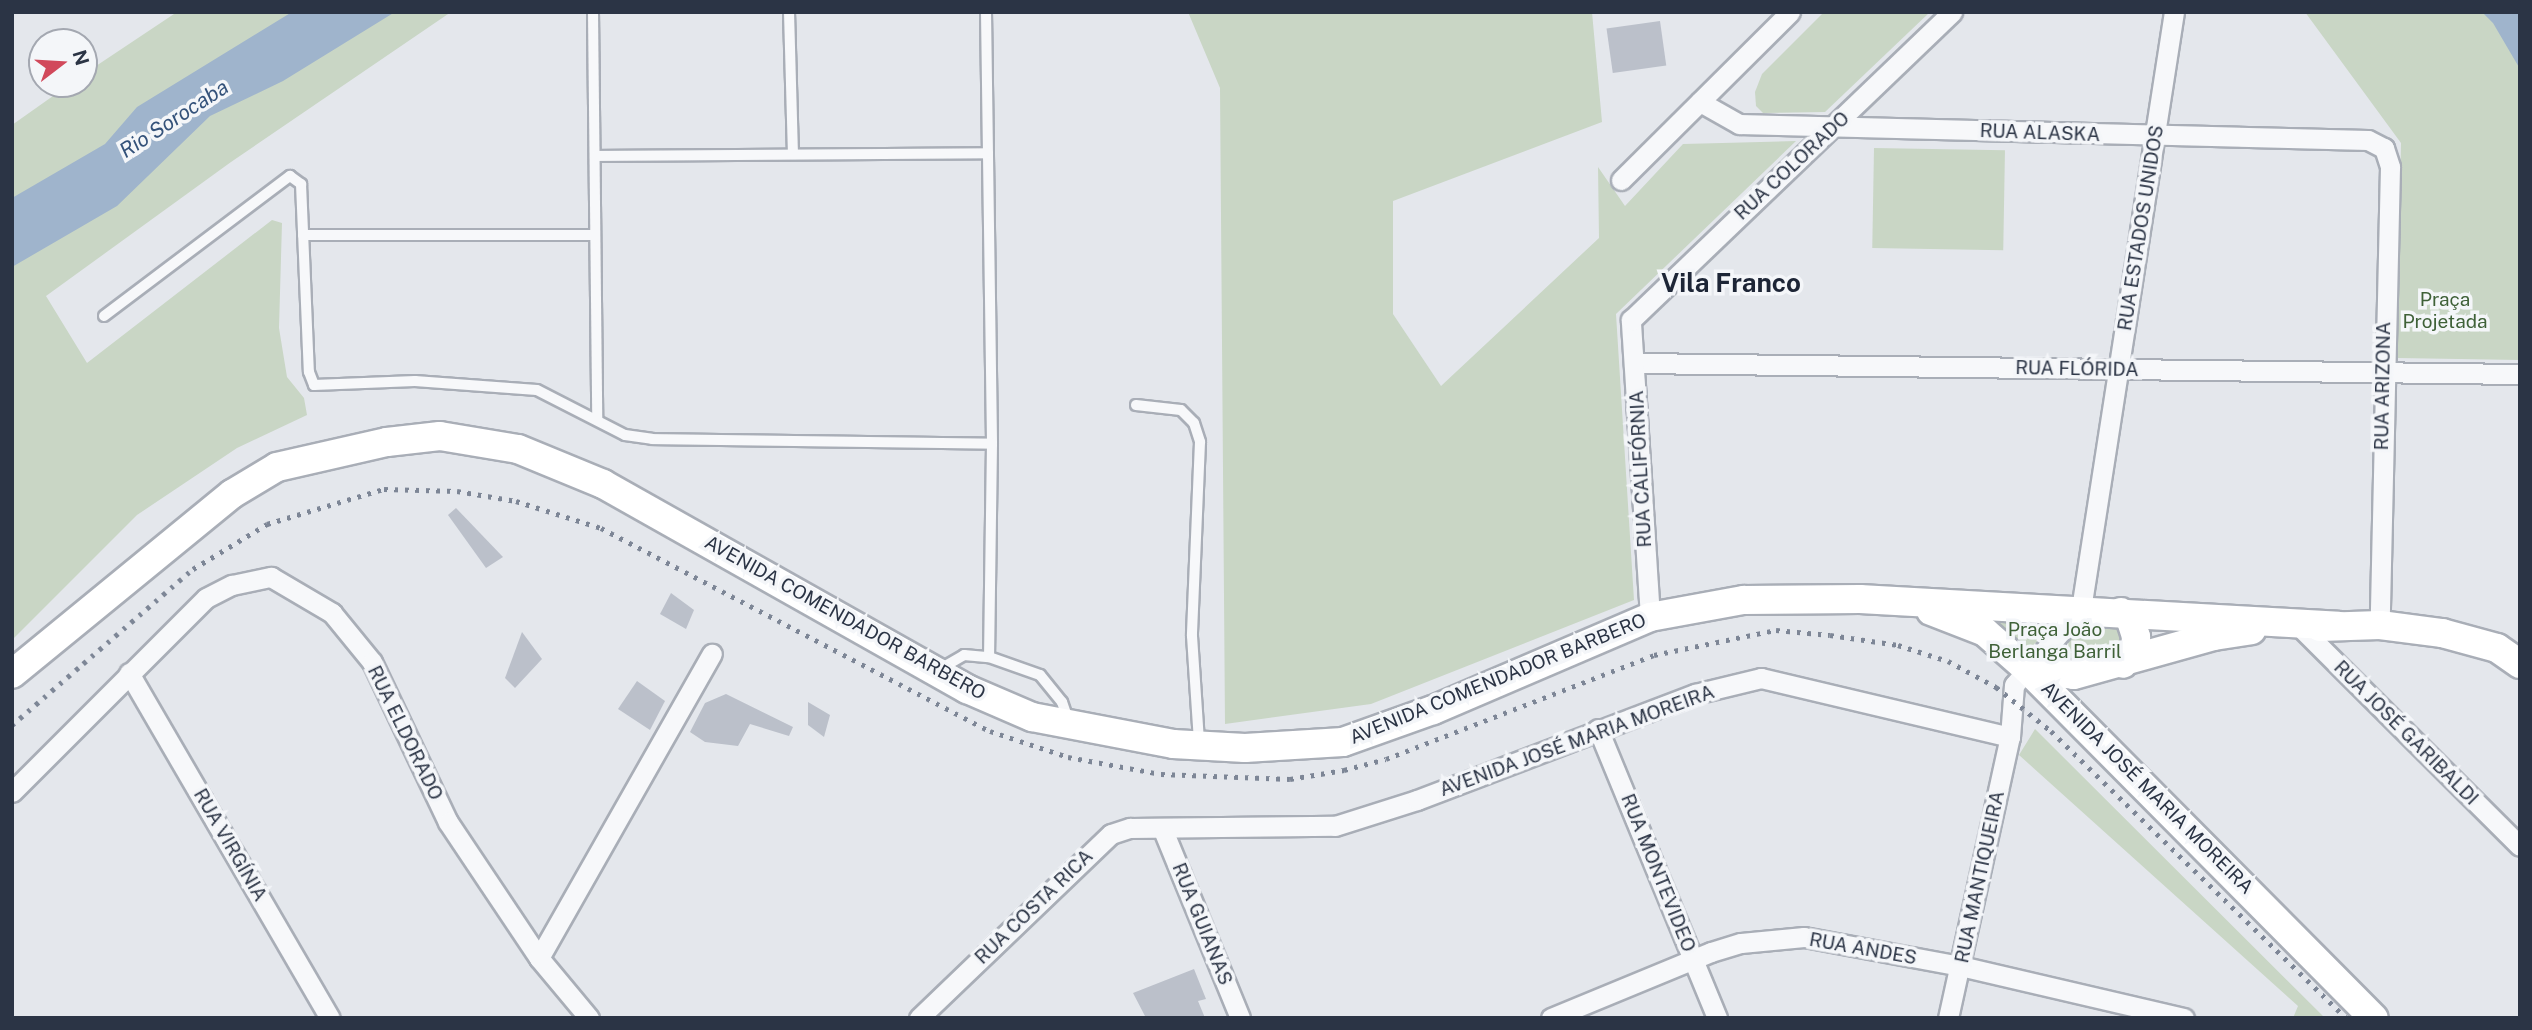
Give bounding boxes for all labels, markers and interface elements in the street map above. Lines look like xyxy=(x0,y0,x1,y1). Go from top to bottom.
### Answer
north arrow xyxy=(28,28,98,98)
text: N xyxy=(68,47,94,68)
water label: Rio Sorocaba xyxy=(115,74,233,164)
street label: RUA COLORADO xyxy=(1730,107,1854,225)
street label: RUA ALASKA xyxy=(1979,120,2101,146)
street label: RUA ESTADOS UNIDOS xyxy=(2113,124,2169,332)
district label: Vila Franco xyxy=(1661,267,1801,299)
park label: Praça Projetada xyxy=(2402,289,2488,333)
street label: RUA ARIZONA xyxy=(2370,321,2396,451)
street label: RUA FLÓRIDA xyxy=(2015,357,2139,381)
street label: RUA CALIFÓRNIA xyxy=(1626,390,1656,548)
street label: AVENIDA COMENDADOR BARBERO xyxy=(701,531,989,705)
street label: AVENIDA COMENDADOR BARBERO xyxy=(1346,609,1650,749)
park label: Praça João Berlanga Barril xyxy=(1988,619,2122,663)
street label: RUA JOSÉ GARIBALDI xyxy=(2329,656,2483,810)
street label: RUA ELDORADO xyxy=(363,662,447,804)
street label: AVENIDA JOSÉ MARIA MOREIRA xyxy=(2036,677,2258,899)
street label: AVENIDA JOSÉ MARIA MOREIRA xyxy=(1436,681,1718,801)
street label: RUA VIRGÍNIA xyxy=(188,784,272,906)
street label: RUA MANTIQUEIRA xyxy=(1951,789,2009,965)
street label: RUA MONTEVIDEO xyxy=(1616,791,1700,955)
street label: RUA COSTA RICA xyxy=(970,845,1098,969)
street label: RUA GUIANAS xyxy=(1167,860,1237,988)
street label: RUA ANDES xyxy=(1807,928,1919,970)

